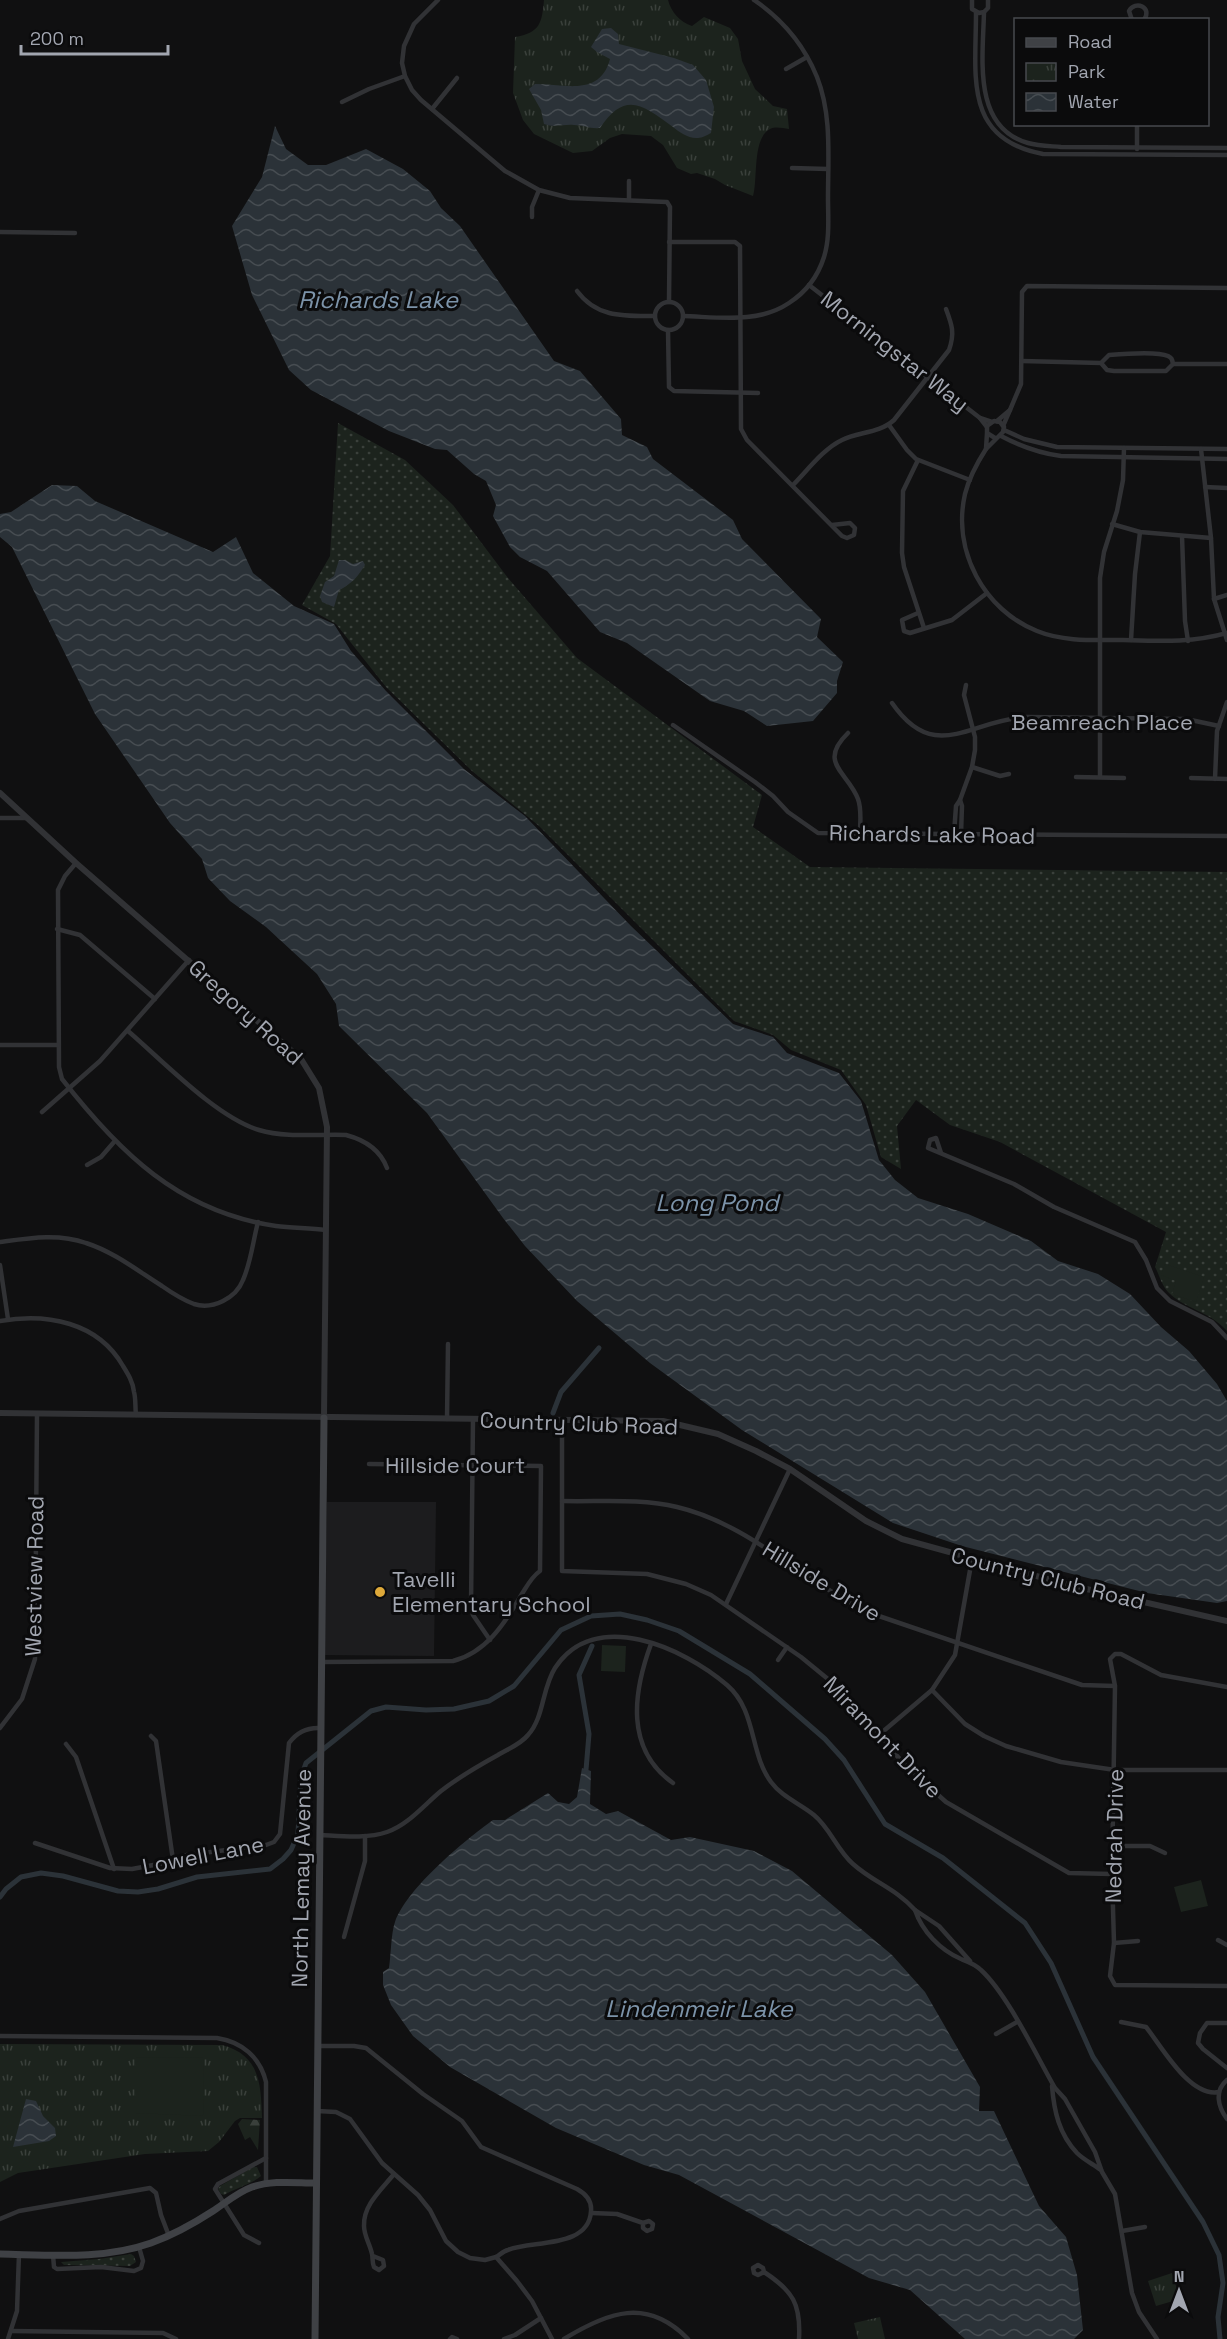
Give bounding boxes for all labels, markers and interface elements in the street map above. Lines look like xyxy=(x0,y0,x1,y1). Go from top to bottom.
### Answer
scale bar xyxy=(21,18,168,56)
legend xyxy=(1014,18,1209,126)
text: 200 m xyxy=(30,27,84,50)
text: Road xyxy=(1068,30,1112,53)
text: Park xyxy=(1068,60,1106,83)
text: Water xyxy=(1068,90,1119,113)
water label: Richards Lake xyxy=(298,284,459,315)
street label: Morningstar Way xyxy=(815,285,975,417)
street label: Beamreach Place xyxy=(1011,708,1193,736)
street label: Richards Lake Road xyxy=(829,818,1035,850)
street label: Gregory Road xyxy=(183,953,309,1071)
water label: Long Pond xyxy=(655,1187,781,1218)
street label: Country Club Road xyxy=(479,1406,679,1440)
street label: Hillside Court xyxy=(385,1451,525,1479)
street label: Westview Road xyxy=(19,1495,49,1657)
street label: Hillside Drive xyxy=(758,1535,886,1627)
street label: Country Club Road xyxy=(948,1540,1148,1616)
place label: Tavelli Elementary School xyxy=(392,1565,591,1618)
marker: Tavelli Elementary School xyxy=(373,1585,387,1599)
street label: Miramont Drive xyxy=(818,1670,948,1804)
street label: North Lemay Avenue xyxy=(285,1768,317,1988)
street label: Nedrah Drive xyxy=(1099,1769,1129,1903)
street label: Lowell Lane xyxy=(140,1829,266,1881)
water label: Lindenmeir Lake xyxy=(605,1993,793,2024)
north arrow xyxy=(1149,2261,1209,2321)
text: N xyxy=(1174,2266,1184,2287)

